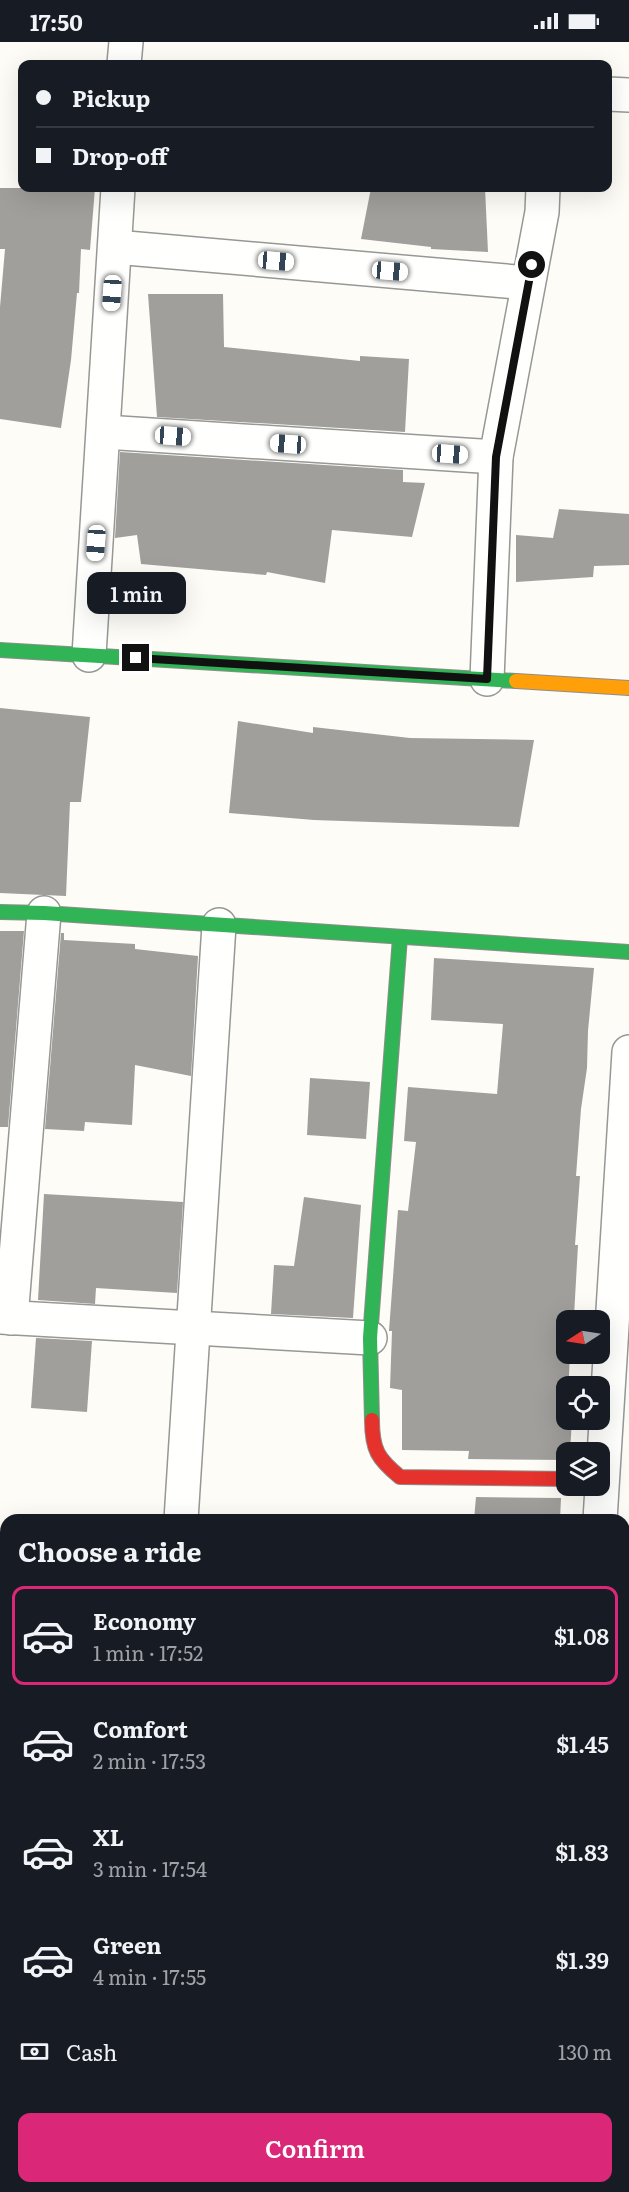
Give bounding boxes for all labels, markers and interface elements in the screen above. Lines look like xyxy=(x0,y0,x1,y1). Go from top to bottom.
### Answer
text: 17:50 xyxy=(30,5,83,38)
text: Pickup xyxy=(72,81,150,114)
text: Drop-off xyxy=(72,139,168,172)
car xyxy=(257,250,295,272)
route start xyxy=(518,251,545,278)
car xyxy=(371,260,409,282)
car xyxy=(102,274,122,312)
car xyxy=(154,426,192,446)
car xyxy=(269,434,307,454)
car xyxy=(431,444,469,464)
car xyxy=(86,524,106,562)
callout: 1 min xyxy=(86,571,186,613)
text: 1 min xyxy=(110,578,163,608)
route end xyxy=(122,644,149,671)
north arrow xyxy=(556,1310,610,1364)
map controls xyxy=(556,1310,610,1496)
button: locate xyxy=(556,1376,610,1430)
button: layers xyxy=(556,1442,610,1496)
text: Choose a ride xyxy=(18,1530,201,1570)
text: Economy xyxy=(93,1604,196,1637)
icon: car xyxy=(21,1609,75,1663)
text: $1.08 xyxy=(554,1619,609,1652)
text: 1 min · 17:52 xyxy=(93,1637,203,1667)
text: Comfort xyxy=(93,1712,188,1745)
icon: car xyxy=(21,1717,75,1771)
text: $1.45 xyxy=(556,1727,609,1760)
text: 2 min · 17:53 xyxy=(93,1745,206,1775)
text: XL xyxy=(93,1820,124,1853)
icon: car xyxy=(21,1825,75,1879)
text: $1.83 xyxy=(555,1835,609,1868)
text: 3 min · 17:54 xyxy=(93,1853,207,1883)
text: Green xyxy=(93,1928,162,1961)
icon: car xyxy=(21,1933,75,1987)
text: $1.39 xyxy=(556,1943,609,1976)
text: 4 min · 17:55 xyxy=(93,1961,206,1991)
icon: cash xyxy=(18,2035,51,2068)
text: Cash xyxy=(66,2035,117,2068)
text: 130 m xyxy=(558,2036,612,2066)
button: Confirm xyxy=(18,2113,612,2182)

